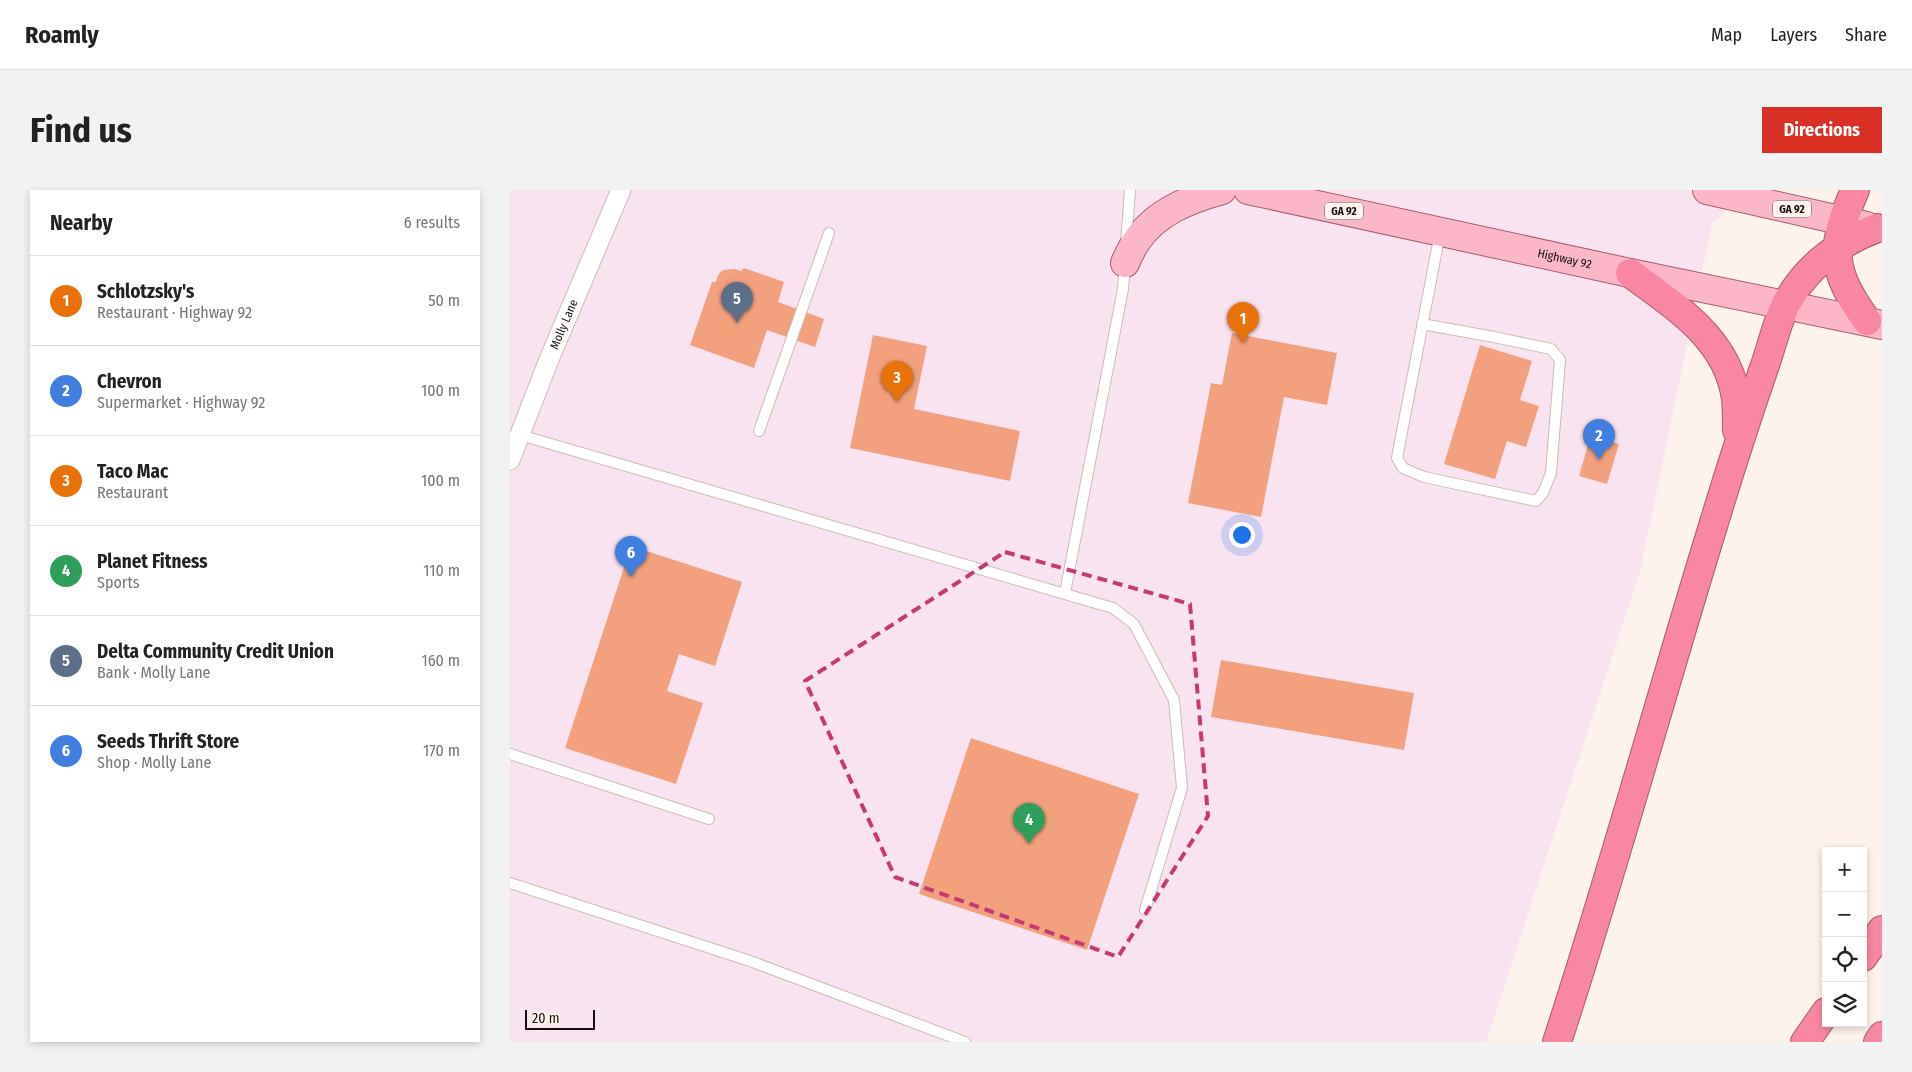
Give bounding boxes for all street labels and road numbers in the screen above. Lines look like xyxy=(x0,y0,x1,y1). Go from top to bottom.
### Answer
road number: GA 92 xyxy=(1773,200,1811,218)
road number: GA 92 xyxy=(1325,202,1363,220)
street label: Highway 92 xyxy=(1536,246,1593,271)
street label: Molly Lane xyxy=(547,297,581,351)

